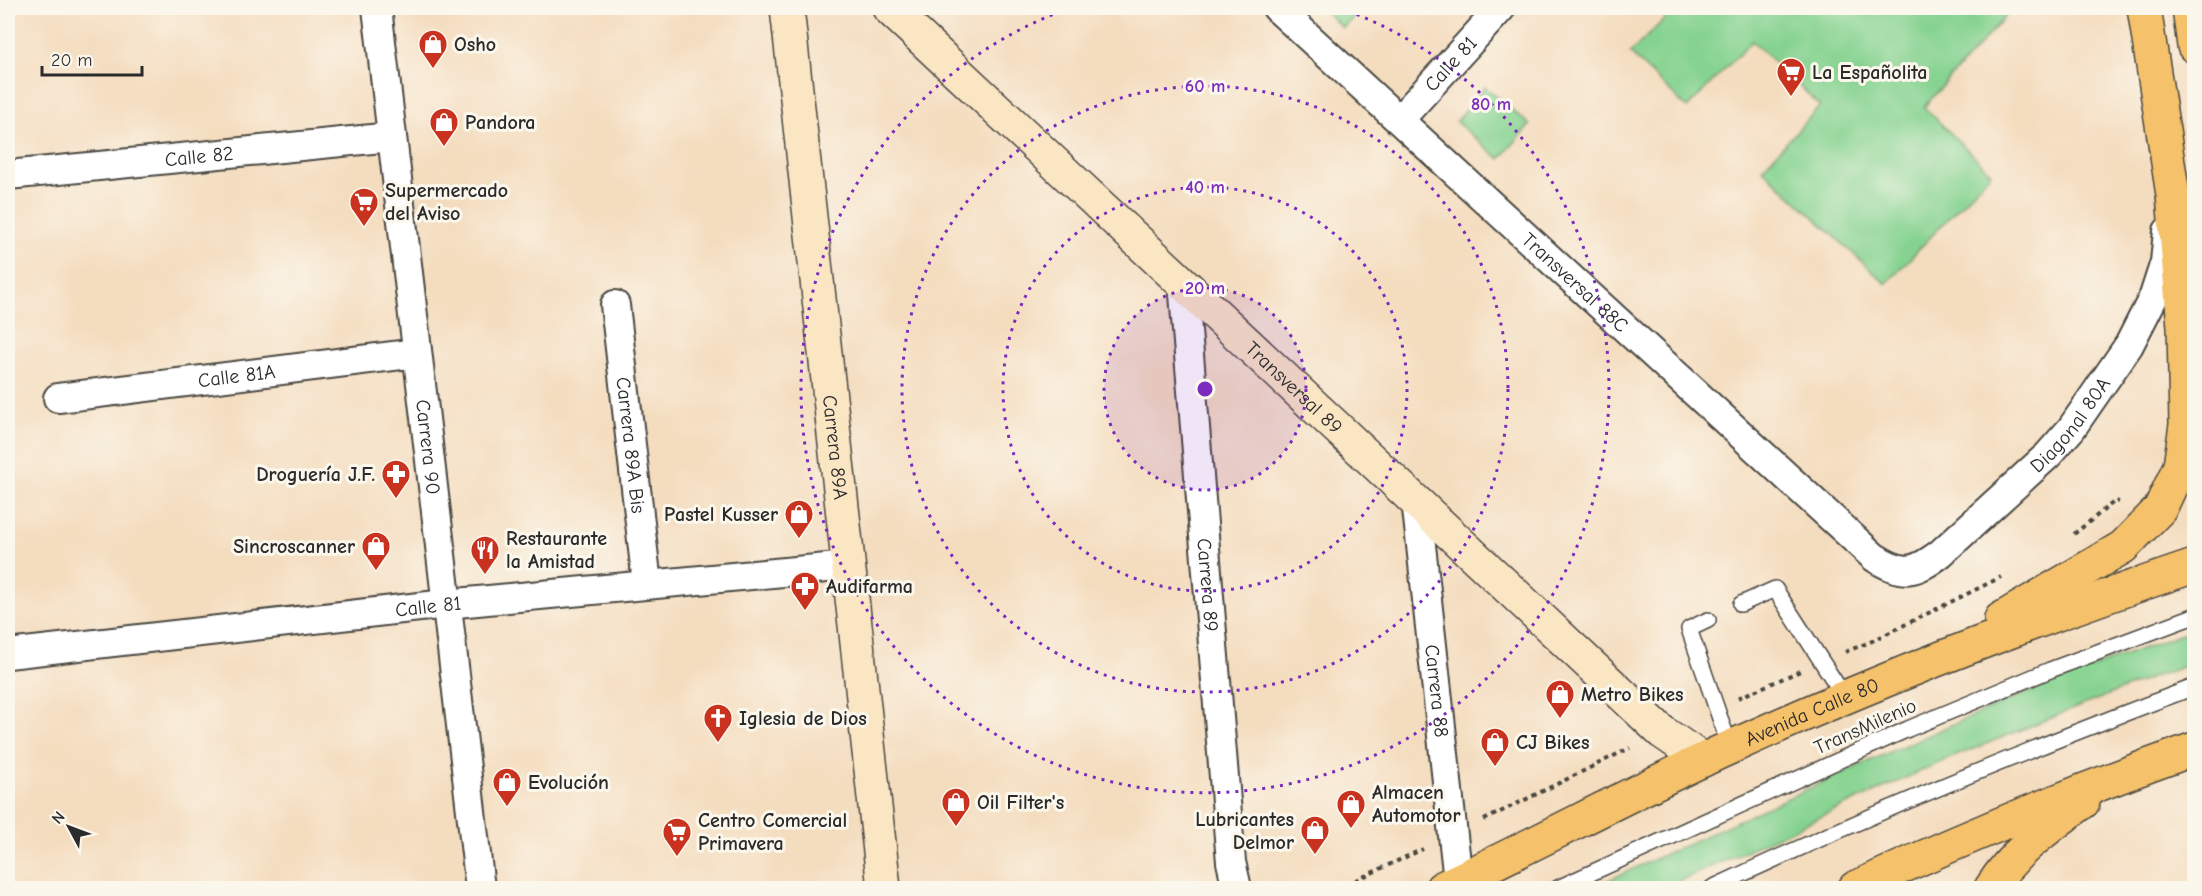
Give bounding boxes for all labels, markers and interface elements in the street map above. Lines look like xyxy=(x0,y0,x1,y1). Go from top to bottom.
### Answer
shop icon: Osho xyxy=(417,28,449,70)
street label: Calle 81 xyxy=(1420,32,1482,96)
place label: Osho xyxy=(454,33,496,56)
scale bar xyxy=(42,39,142,77)
text: 20 m xyxy=(51,50,92,71)
supermarket icon: La Españolita xyxy=(1775,56,1807,98)
place label: La Españolita xyxy=(1812,61,1928,84)
text: 60 m xyxy=(1185,76,1225,97)
text: 80 m xyxy=(1471,94,1511,115)
shop icon: Pandora xyxy=(428,106,460,148)
place label: Pandora xyxy=(465,111,535,134)
street label: Calle 82 xyxy=(164,142,235,171)
text: 40 m xyxy=(1185,177,1225,198)
place label: Supermercado del Aviso xyxy=(385,179,508,225)
supermarket icon: Supermercado del Aviso xyxy=(348,186,380,228)
street label: Transversal 88C xyxy=(1517,228,1633,337)
text: 20 m xyxy=(1185,278,1225,299)
street label: Transversal 89 xyxy=(1241,337,1347,439)
street label: Calle 81A xyxy=(197,360,277,392)
street label: Diagonal 80A xyxy=(2026,373,2115,477)
street label: Carrera 89A Bis xyxy=(611,376,650,515)
centre of rings xyxy=(1195,379,1215,399)
street label: Carrera 89A xyxy=(818,394,852,501)
street label: Carrera 90 xyxy=(411,398,445,496)
pharmacy icon: Droguería J.F. xyxy=(380,458,412,500)
place label: Droguería J.F. xyxy=(256,463,375,486)
shop icon: Pastel Kusser xyxy=(783,498,815,540)
place label: Pastel Kusser xyxy=(664,503,778,526)
place label: Restaurante la Amistad xyxy=(506,527,607,573)
shop icon: Sincroscanner xyxy=(360,530,392,572)
restaurant icon: Restaurante la Amistad xyxy=(469,534,501,576)
place label: Sincroscanner xyxy=(233,535,355,558)
street label: Carrera 89 xyxy=(1192,537,1223,633)
pharmacy icon: Audifarma xyxy=(789,570,821,612)
place label: Audifarma xyxy=(826,575,913,598)
street label: Calle 81 xyxy=(394,592,462,622)
street label: Carrera 88 xyxy=(1420,643,1453,739)
street label: Avenida Calle 80 xyxy=(1742,673,1883,751)
shop icon: Metro Bikes xyxy=(1544,678,1576,720)
place label: Metro Bikes xyxy=(1581,683,1684,706)
street label: TransMilenio xyxy=(1810,694,1920,759)
church icon: Iglesia de Dios xyxy=(702,702,734,744)
place label: Iglesia de Dios xyxy=(739,707,867,730)
shop icon: CJ Bikes xyxy=(1479,726,1511,768)
place label: CJ Bikes xyxy=(1516,731,1589,754)
shop icon: Evolución xyxy=(491,766,523,808)
place label: Evolución xyxy=(528,771,609,794)
place label: Almacen Automotor xyxy=(1372,781,1460,827)
shop icon: Oil Filter's xyxy=(940,786,972,828)
shop icon: Almacen Automotor xyxy=(1335,788,1367,830)
place label: Oil Filter's xyxy=(977,791,1064,814)
north arrow xyxy=(39,797,99,857)
text: N xyxy=(48,808,69,828)
place label: Lubricantes Delmor xyxy=(1195,808,1294,854)
place label: Centro Comercial Primavera xyxy=(698,809,847,855)
shop icon: Lubricantes Delmor xyxy=(1299,814,1331,856)
supermarket icon: Centro Comercial Primavera xyxy=(661,816,693,858)

